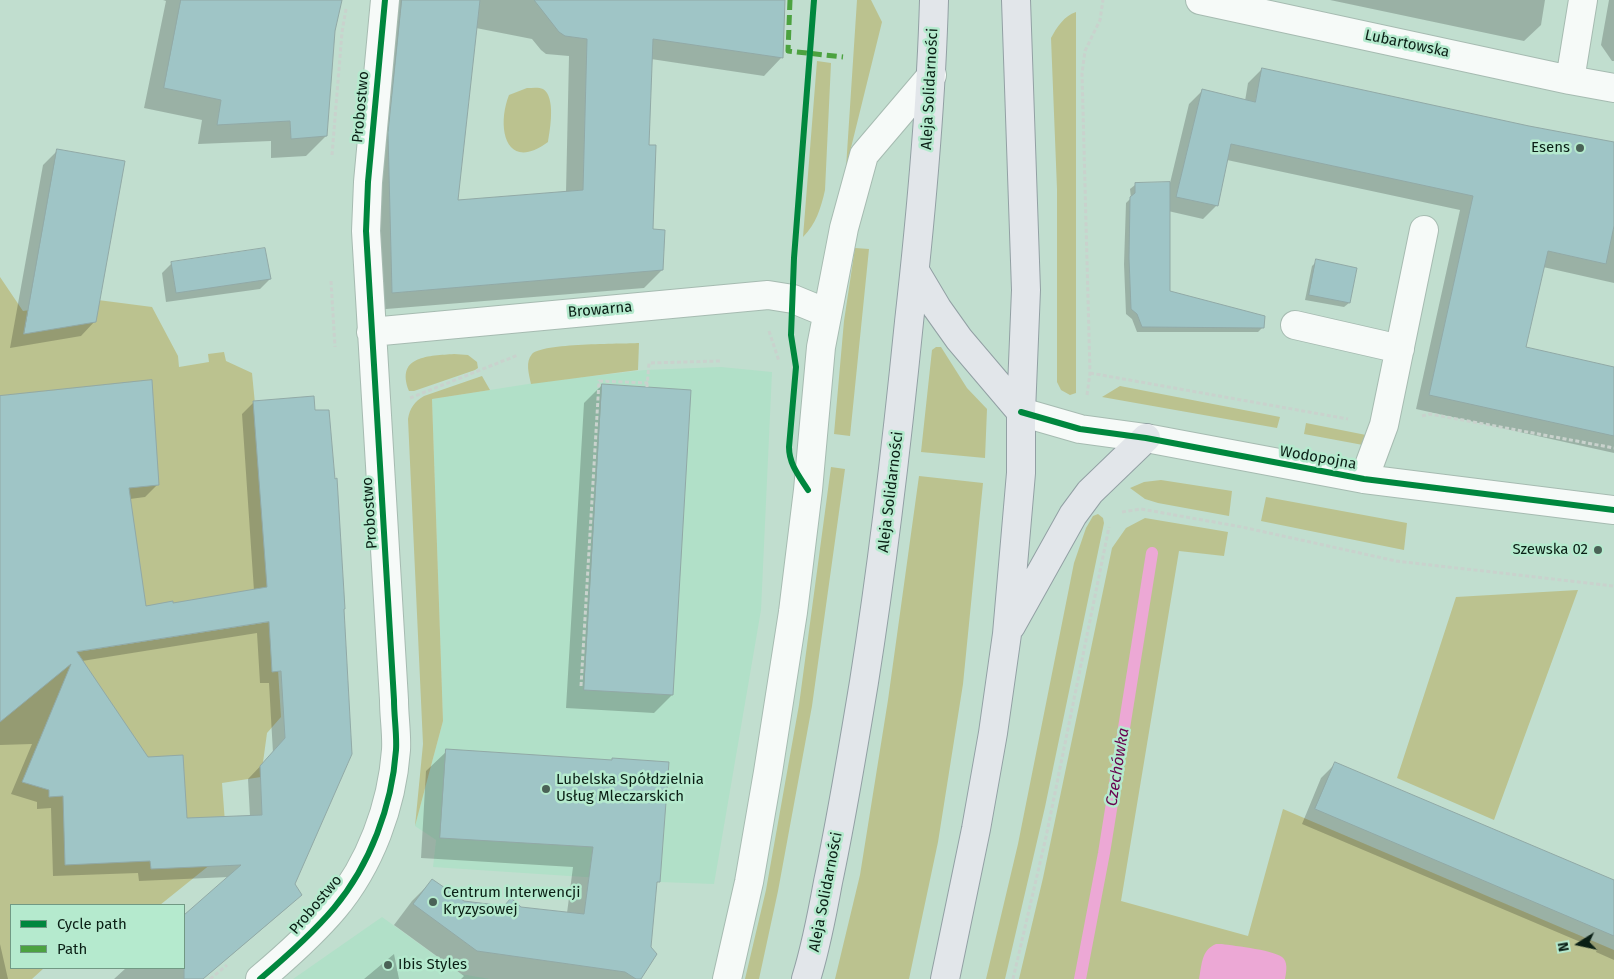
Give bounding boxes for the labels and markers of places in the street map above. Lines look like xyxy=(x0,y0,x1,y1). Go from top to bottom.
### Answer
place label: Esens xyxy=(1531,139,1570,157)
marker: Esens xyxy=(1574,142,1586,154)
place label: Szewska 02 xyxy=(1512,541,1588,559)
marker: Szewska 02 xyxy=(1592,544,1604,556)
place label: Lubelska Spółdzielnia Usług Mleczarskich xyxy=(556,771,704,806)
marker: Lubelska Spółdzielnia Usług Mleczarskich xyxy=(540,783,552,795)
place label: Centrum Interwencji Kryzysowej xyxy=(443,884,581,919)
marker: Centrum Interwencji Kryzysowej xyxy=(427,896,439,908)
place label: Ibis Styles xyxy=(398,956,467,974)
marker: Ibis Styles xyxy=(382,959,394,971)

